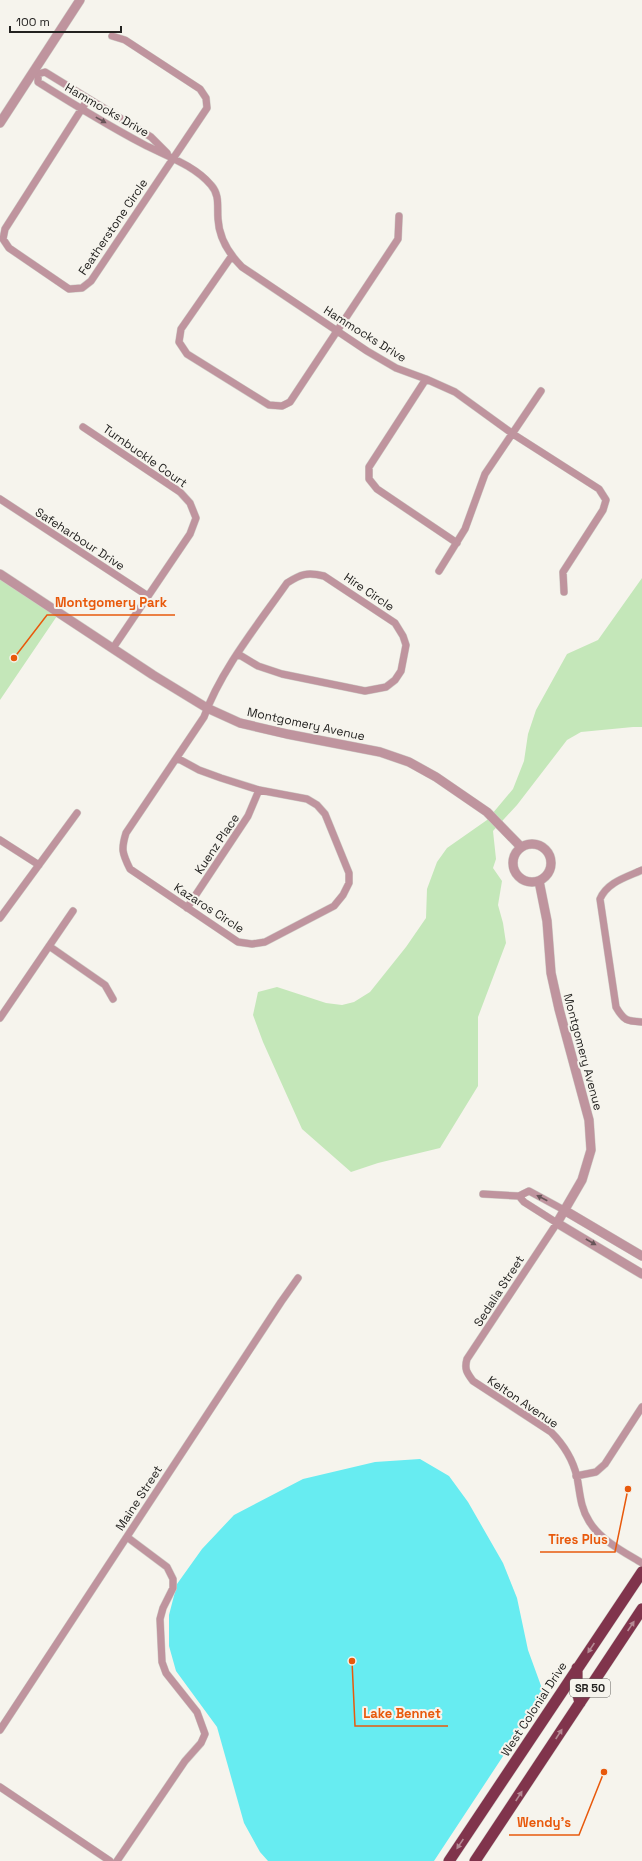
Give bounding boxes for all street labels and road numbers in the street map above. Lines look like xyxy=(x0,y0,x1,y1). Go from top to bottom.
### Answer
street label: Hammocks Drive xyxy=(62,79,152,141)
street label: Featherstone Circle xyxy=(75,176,151,278)
street label: Hammocks Drive xyxy=(321,302,409,366)
street label: Turnbuckle Court xyxy=(100,421,190,491)
street label: Safeharbour Drive xyxy=(32,504,128,574)
street label: Hire Circle xyxy=(341,569,397,615)
street label: Montgomery Avenue xyxy=(246,704,366,744)
street label: Kuenz Place xyxy=(191,811,243,877)
street label: Kazaros Circle xyxy=(171,879,247,937)
street label: Montgomery Avenue xyxy=(560,992,606,1112)
street label: Sedalia Street xyxy=(470,1252,528,1330)
street label: Kelton Avenue xyxy=(484,1372,562,1432)
street label: Maine Street xyxy=(112,1462,166,1534)
street label: West Colonial Drive xyxy=(497,1659,571,1759)
road number: SR 50 xyxy=(570,1679,610,1697)

